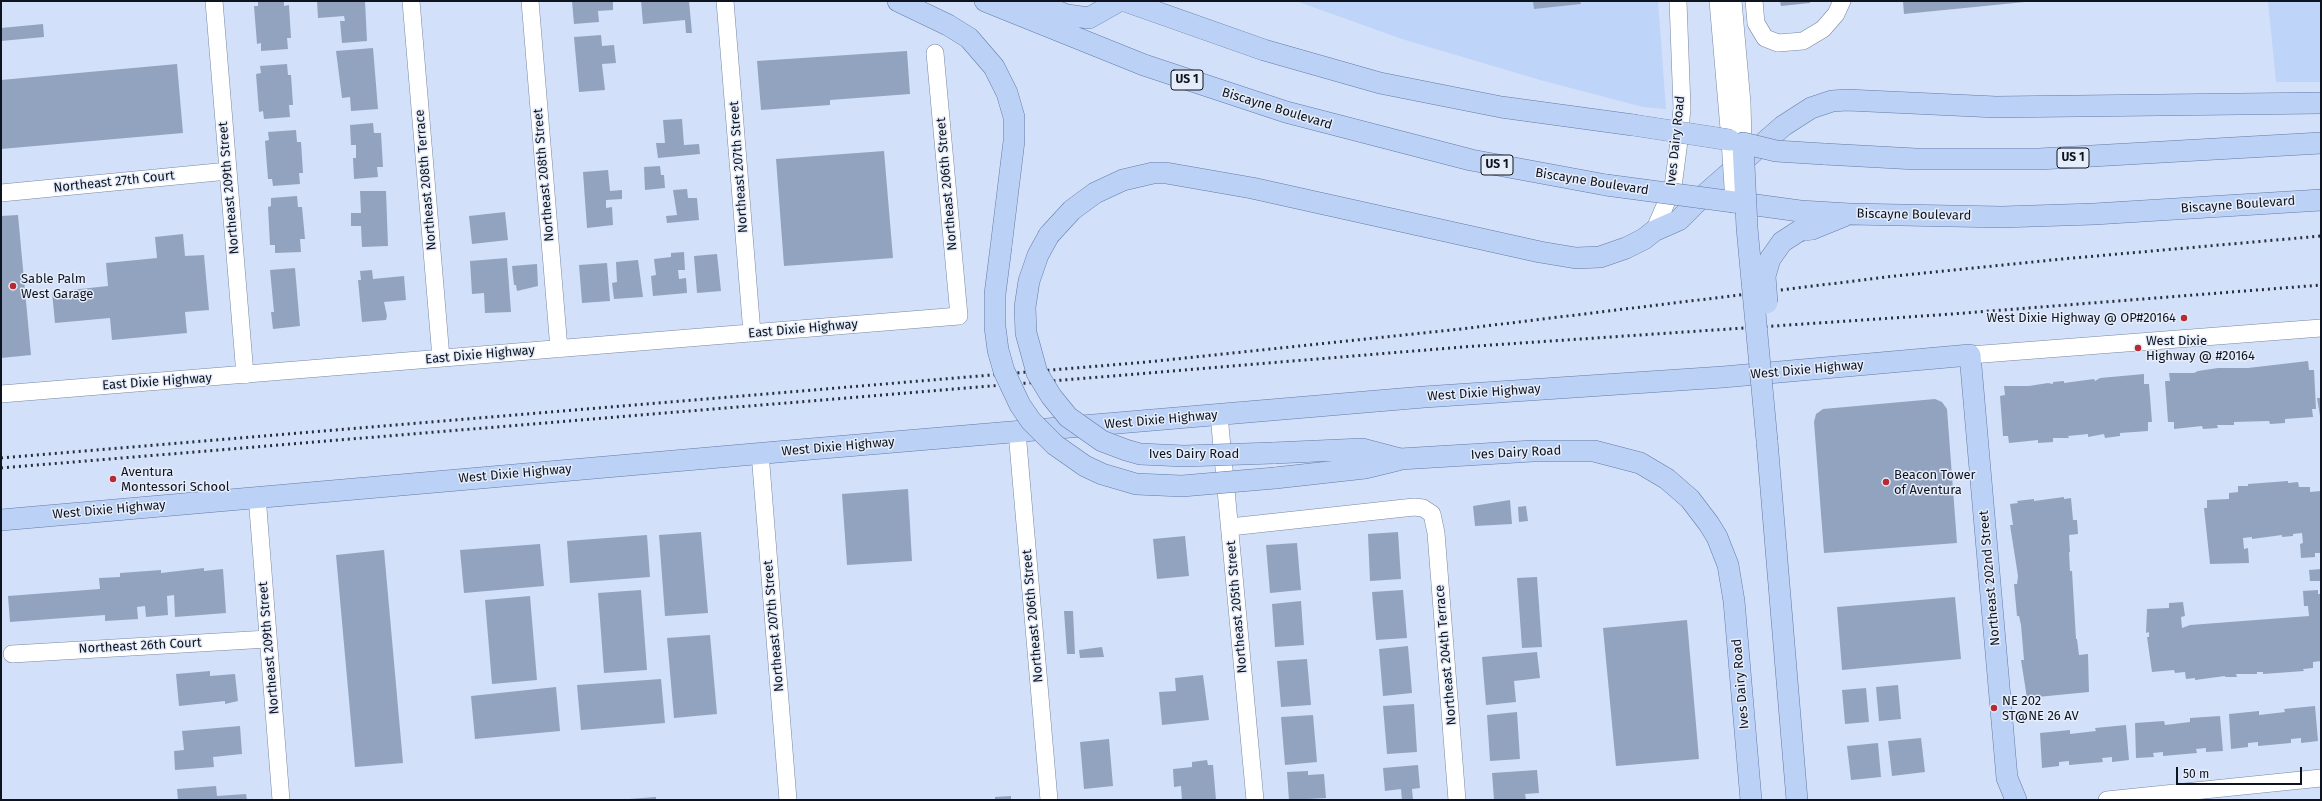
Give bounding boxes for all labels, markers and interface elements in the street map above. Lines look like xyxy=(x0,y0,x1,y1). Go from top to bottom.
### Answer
road number: US 1 xyxy=(1171,70,1203,90)
street label: Biscayne Boulevard xyxy=(1220,85,1334,133)
street label: Ives Dairy Road xyxy=(1664,95,1688,187)
street label: Northeast 207th Street xyxy=(727,101,751,233)
street label: Northeast 208th Street xyxy=(530,108,558,242)
street label: Northeast 208th Terrace xyxy=(412,109,440,251)
street label: Northeast 206th Street xyxy=(933,117,961,251)
street label: Northeast 209th Street xyxy=(215,121,243,255)
road number: US 1 xyxy=(2057,148,2089,168)
road number: US 1 xyxy=(1481,155,1513,175)
street label: Biscayne Boulevard xyxy=(1534,165,1650,199)
street label: Northeast 27th Court xyxy=(53,168,175,196)
street label: Biscayne Boulevard xyxy=(2180,193,2296,217)
street label: Biscayne Boulevard xyxy=(1857,206,1971,224)
place label: Sable Palm West Garage xyxy=(21,271,93,302)
marker: Sable Palm West Garage xyxy=(8,281,18,291)
place label: West Dixie Highway @ OP#20164 xyxy=(1986,310,2176,326)
marker: West Dixie Highway @ OP#20164 xyxy=(2179,313,2189,323)
street label: East Dixie Highway xyxy=(748,316,858,342)
place label: West Dixie Highway @ #20164 xyxy=(2146,333,2255,364)
street label: East Dixie Highway xyxy=(425,342,535,368)
marker: West Dixie Highway @ #20164 xyxy=(2133,343,2143,353)
street label: West Dixie Highway xyxy=(1750,357,1864,383)
street label: East Dixie Highway xyxy=(102,370,212,394)
street label: West Dixie Highway xyxy=(1427,381,1541,405)
street label: West Dixie Highway xyxy=(1104,407,1218,433)
street label: West Dixie Highway xyxy=(781,434,895,460)
street label: Ives Dairy Road xyxy=(1470,443,1562,463)
street label: Ives Dairy Road xyxy=(1149,446,1239,462)
street label: West Dixie Highway xyxy=(458,461,572,487)
place label: Aventura Montessori School xyxy=(121,464,230,495)
place label: Beacon Tower of Aventura xyxy=(1894,467,1976,498)
marker: Aventura Montessori School xyxy=(108,474,118,484)
marker: Beacon Tower of Aventura xyxy=(1881,477,1891,487)
street label: West Dixie Highway xyxy=(52,497,166,523)
street label: Northeast 202nd Street xyxy=(1976,510,2004,646)
street label: Northeast 205th Street xyxy=(1223,540,1251,674)
street label: Northeast 206th Street xyxy=(1019,549,1047,683)
street label: Northeast 207th Street xyxy=(760,560,788,692)
street label: Northeast 209th Street xyxy=(255,581,283,715)
street label: Northeast 204th Terrace xyxy=(1432,584,1460,726)
street label: Northeast 26th Court xyxy=(78,635,202,657)
street label: Ives Dairy Road xyxy=(1729,638,1753,730)
place label: NE 202 ST@NE 26 AV xyxy=(2002,693,2079,724)
marker: NE 202 ST@NE 26 AV xyxy=(1989,703,1999,713)
scale bar xyxy=(2178,759,2304,785)
text: 50 m xyxy=(2183,767,2209,781)

